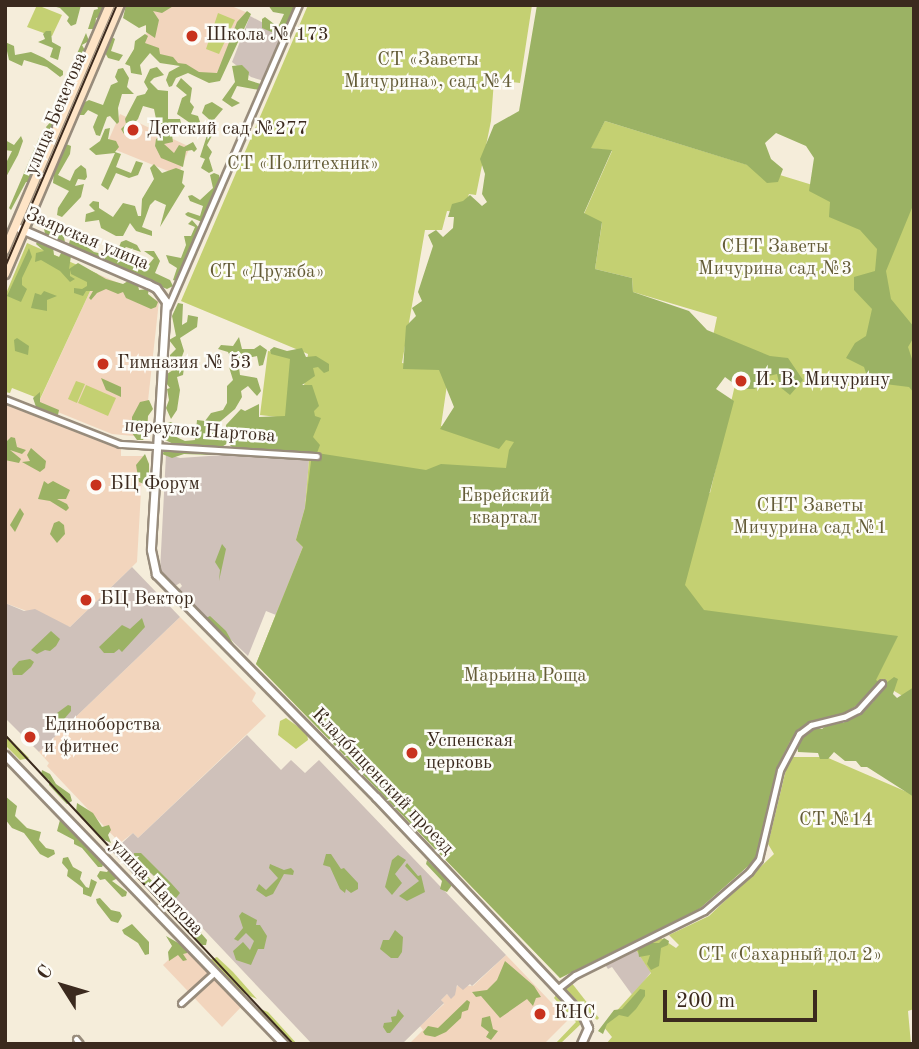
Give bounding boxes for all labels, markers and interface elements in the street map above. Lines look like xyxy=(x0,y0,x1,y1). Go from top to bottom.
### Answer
place label: Школа № 173 xyxy=(206,25,329,47)
marker: Школа № 173 xyxy=(184,28,200,44)
street label: улица Бекетова xyxy=(21,49,93,179)
park label: СТ «Заветы Мичурина», сад №4 xyxy=(344,50,512,94)
place label: Детский сад №277 xyxy=(147,119,308,141)
marker: Детский сад №277 xyxy=(125,122,141,138)
park label: СТ «Политехник» xyxy=(227,154,379,176)
street label: Заярская улица xyxy=(22,204,152,276)
park label: СНТ Заветы Мичурина сад №3 xyxy=(698,237,852,281)
park label: СТ «Дружба» xyxy=(209,262,325,284)
place label: Гимназия № 53 xyxy=(117,353,252,375)
marker: Гимназия № 53 xyxy=(95,356,111,372)
place label: И. В. Мичурину xyxy=(755,370,890,392)
marker: И. В. Мичурину xyxy=(733,373,749,389)
street label: переулок Нартова xyxy=(124,415,276,449)
place label: БЦ Форум xyxy=(110,474,200,496)
marker: БЦ Форум xyxy=(88,477,104,493)
park label: Еврейский квартал xyxy=(460,486,550,530)
park label: СНТ Заветы Мичурина сад №1 xyxy=(733,496,887,540)
place label: БЦ Вектор xyxy=(100,589,194,611)
marker: БЦ Вектор xyxy=(78,592,94,608)
park label: Марьина Роща xyxy=(463,666,587,688)
street label: Кладбищенский проезд xyxy=(306,704,458,860)
place label: Единоборства и фитнес xyxy=(44,715,161,759)
marker: Единоборства и фитнес xyxy=(22,729,38,745)
place label: Успенская церковь xyxy=(426,731,513,775)
marker: Успенская церковь xyxy=(404,745,420,761)
park label: СТ №14 xyxy=(799,810,873,832)
street label: улица Нартова xyxy=(104,835,208,941)
park label: СТ «Сахарный дол 2» xyxy=(698,945,882,967)
north arrow xyxy=(28,951,98,1021)
text: С xyxy=(34,962,57,984)
scale bar xyxy=(667,976,821,1020)
text: 200 m xyxy=(676,991,735,1012)
place label: КНС xyxy=(554,1003,596,1025)
marker: КНС xyxy=(532,1006,548,1022)

